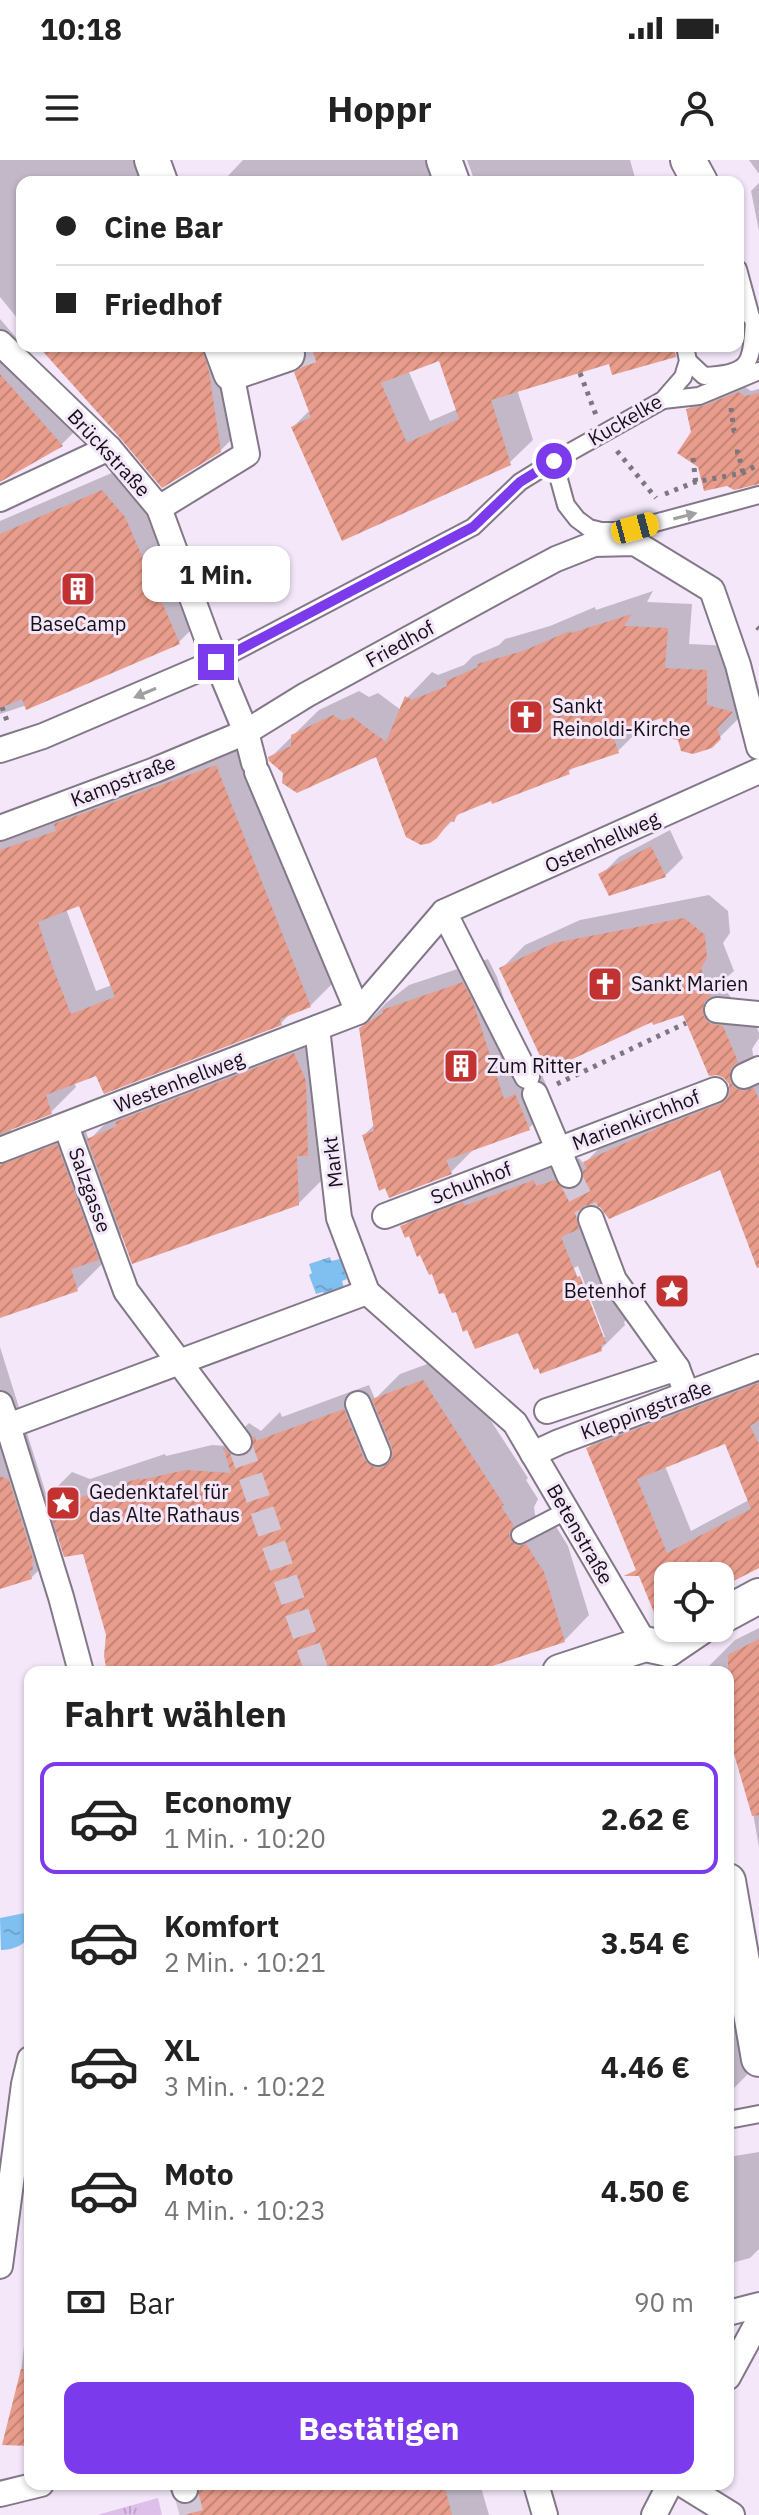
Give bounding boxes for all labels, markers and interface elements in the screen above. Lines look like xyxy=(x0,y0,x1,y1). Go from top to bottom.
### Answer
text: 10:18 xyxy=(40,9,122,48)
text: Hoppr xyxy=(327,85,432,132)
icon: menu xyxy=(40,86,84,130)
icon: person xyxy=(675,86,719,130)
text: Cine Bar xyxy=(104,207,223,246)
text: Friedhof xyxy=(104,284,222,323)
street label: Kuckelke xyxy=(583,387,667,452)
street label: Brückstraße xyxy=(62,403,157,502)
route start xyxy=(536,443,572,479)
one-way arrow xyxy=(672,509,697,521)
car xyxy=(609,510,661,546)
callout: 1 Min. xyxy=(142,546,290,602)
text: 1 Min. xyxy=(179,557,253,591)
building icon: BaseCamp xyxy=(59,570,97,608)
place label: BaseCamp xyxy=(30,610,126,637)
street label: Friedhof xyxy=(361,613,439,673)
route end xyxy=(198,644,234,680)
one-way arrow xyxy=(133,686,157,699)
place label: Sankt Reinoldi-Kirche xyxy=(552,692,690,742)
church icon: Sankt Reinoldi-Kirche xyxy=(507,698,545,736)
street label: Kampstraße xyxy=(66,748,179,813)
street label: Ostenhellweg xyxy=(540,804,664,879)
church icon: Sankt Marien xyxy=(586,965,624,1003)
place label: Sankt Marien xyxy=(631,970,748,997)
street label: Westenhellweg xyxy=(110,1044,248,1119)
building icon: Zum Ritter xyxy=(442,1047,480,1085)
place label: Zum Ritter xyxy=(487,1052,582,1079)
street label: Marienkirchhof xyxy=(568,1083,704,1156)
street label: Markt xyxy=(316,1135,349,1189)
street label: Salzgasse xyxy=(63,1144,118,1236)
street label: Schuhhof xyxy=(426,1155,516,1210)
place icon: Betenhof xyxy=(653,1272,691,1310)
place label: Betenhof xyxy=(564,1277,647,1304)
street label: Kleppingstraße xyxy=(577,1373,715,1446)
place label: Gedenktafel für das Alte Rathaus xyxy=(89,1478,240,1528)
street label: Betenstraße xyxy=(541,1479,620,1589)
place icon: Gedenktafel für das Alte Rathaus xyxy=(44,1484,82,1522)
map controls xyxy=(654,1562,734,1642)
button: locate xyxy=(654,1562,734,1642)
text: Fahrt wählen xyxy=(64,1690,287,1737)
icon: car xyxy=(68,1782,140,1854)
text: Economy xyxy=(164,1782,292,1821)
text: 2.62 € xyxy=(601,1799,690,1838)
text: 1 Min. · 10:20 xyxy=(164,1821,326,1855)
icon: car xyxy=(68,1906,140,1978)
text: Komfort xyxy=(164,1906,279,1945)
text: 3.54 € xyxy=(601,1923,690,1962)
text: 2 Min. · 10:21 xyxy=(164,1945,326,1979)
icon: car xyxy=(68,2030,140,2102)
text: XL xyxy=(164,2030,200,2069)
text: 4.46 € xyxy=(601,2047,690,2086)
text: 3 Min. · 10:22 xyxy=(164,2069,326,2103)
icon: car xyxy=(68,2154,140,2226)
text: Moto xyxy=(164,2154,234,2193)
text: 4.50 € xyxy=(601,2171,690,2210)
text: 4 Min. · 10:23 xyxy=(164,2193,326,2227)
icon: cash xyxy=(64,2280,108,2324)
text: Bar xyxy=(128,2283,175,2322)
text: 90 m xyxy=(634,2285,694,2319)
button: Bestätigen xyxy=(64,2382,694,2474)

